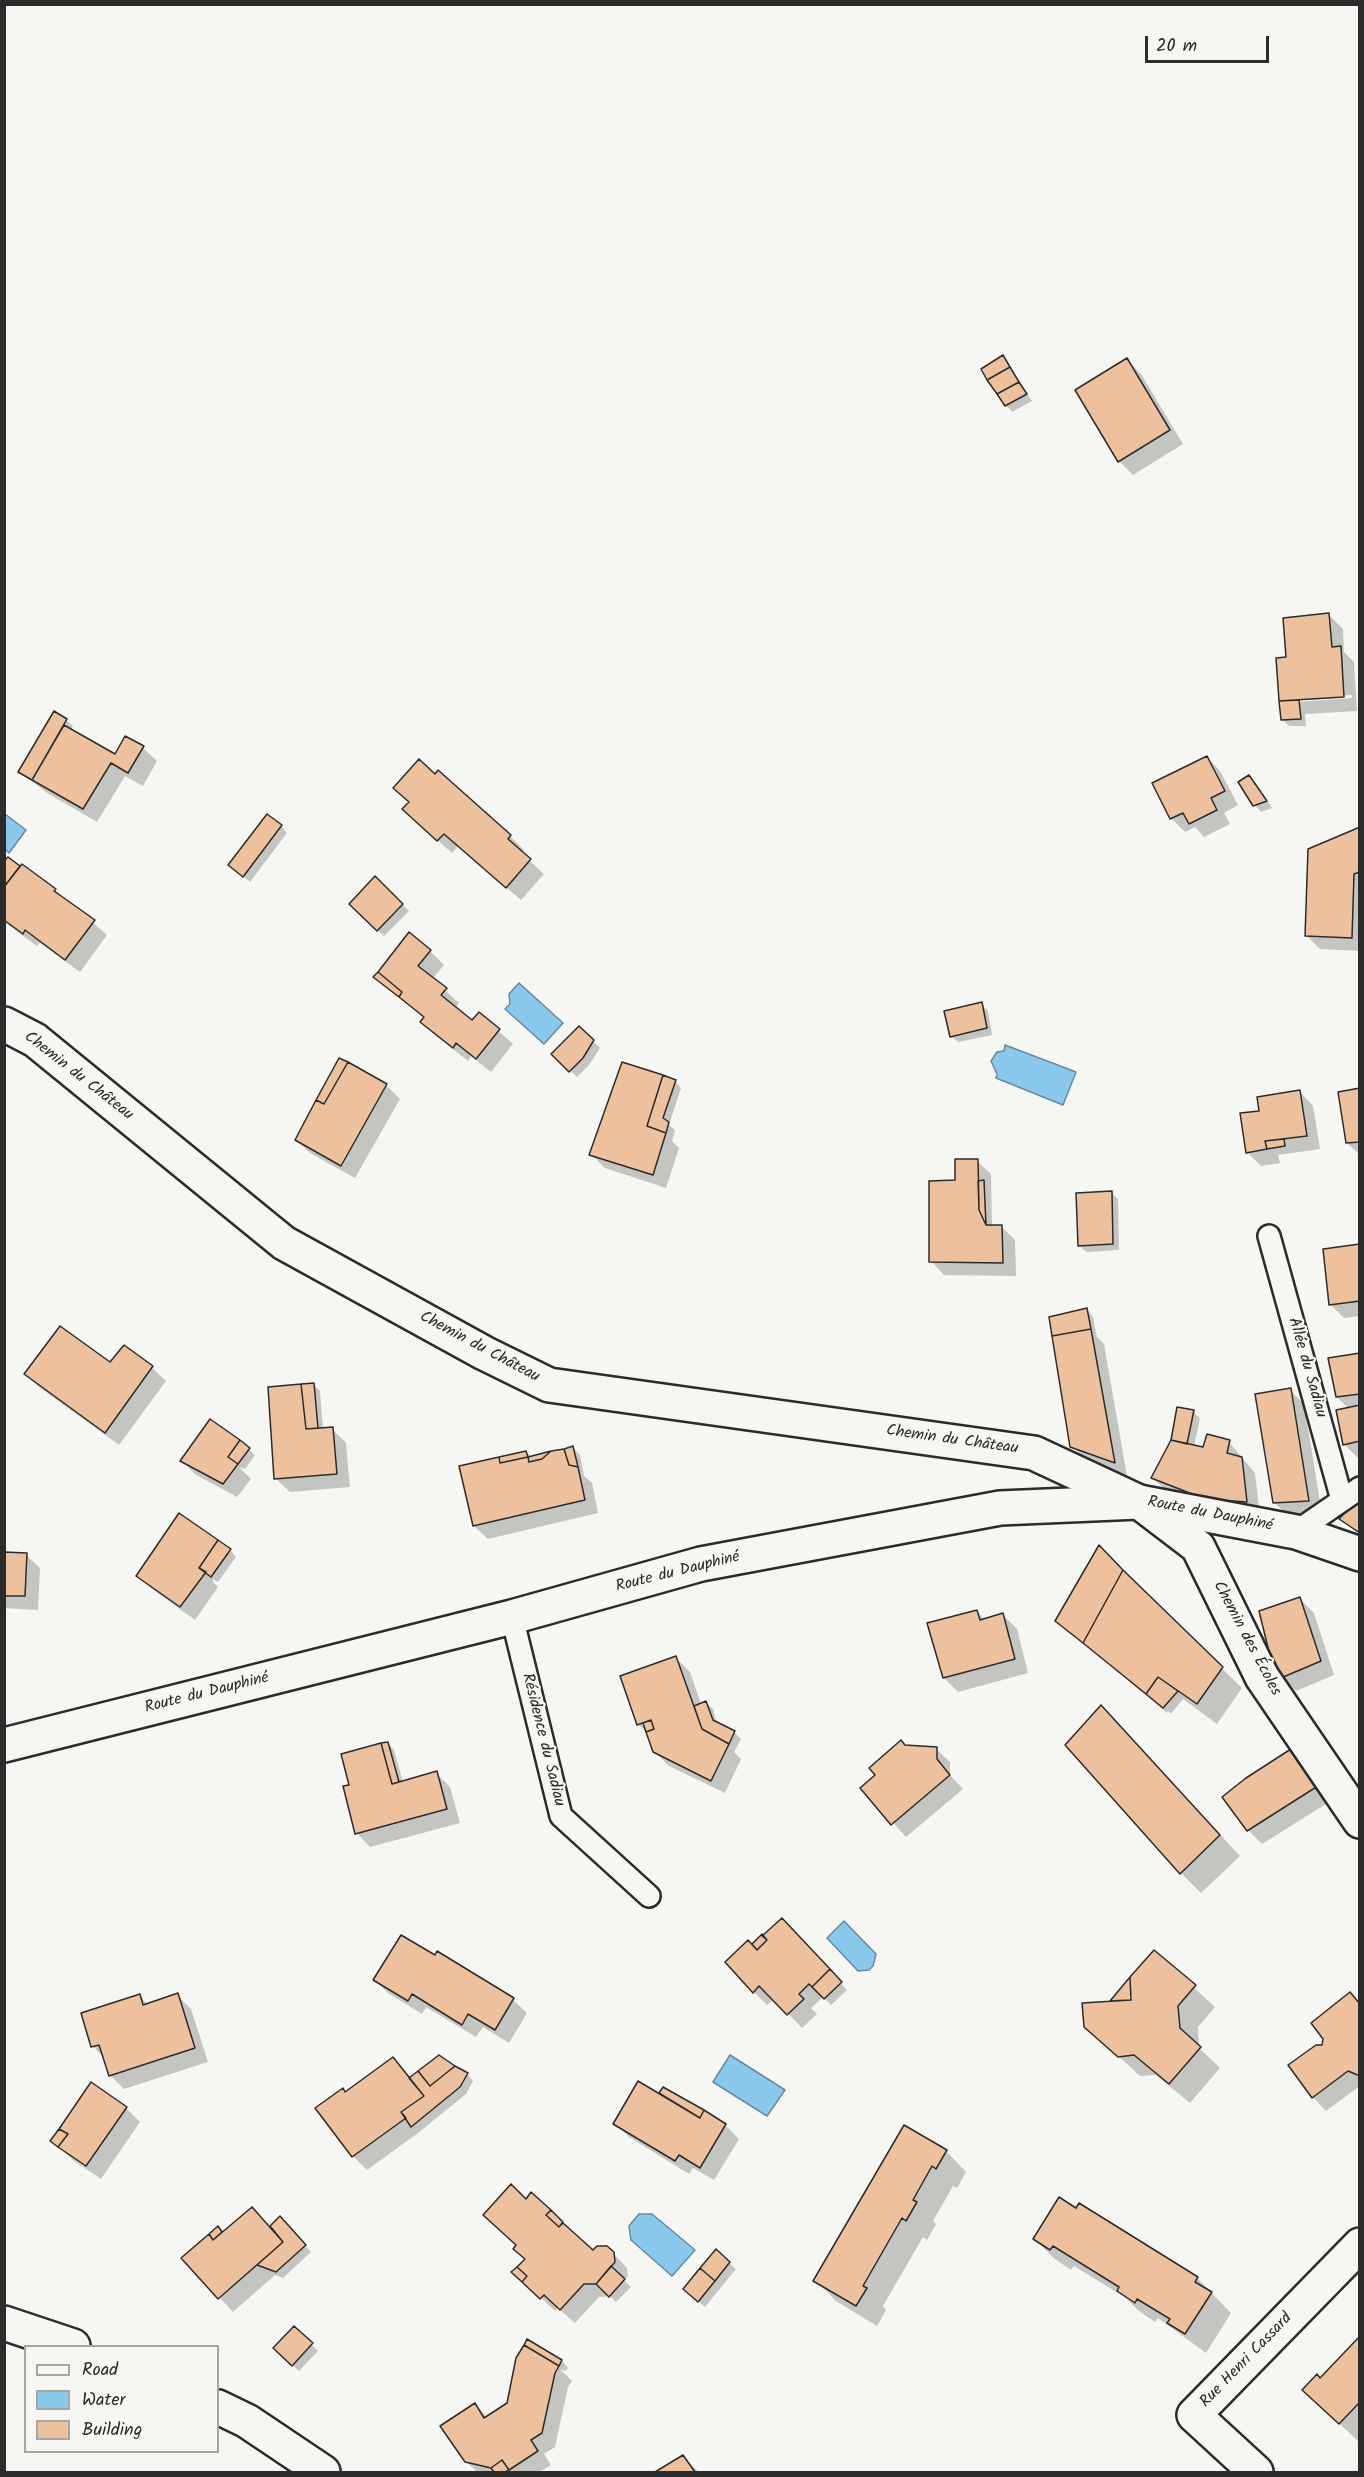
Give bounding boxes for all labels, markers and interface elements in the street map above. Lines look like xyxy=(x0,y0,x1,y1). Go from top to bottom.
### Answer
scale bar xyxy=(1148,24,1272,62)
text: 20 m xyxy=(1156,32,1197,61)
street label: Chemin du Château xyxy=(20,1028,136,1126)
street label: Chemin du Château xyxy=(416,1308,542,1388)
street label: Allée du Sadiau xyxy=(1283,1316,1329,1420)
street label: Chemin du Château xyxy=(885,1422,1019,1460)
street label: Route du Dauphiné xyxy=(1146,1493,1274,1537)
street label: Route du Dauphiné xyxy=(614,1548,742,1598)
street label: Chemin des Écoles xyxy=(1208,1578,1284,1700)
street label: Route du Dauphiné xyxy=(143,1669,271,1719)
street label: Résidence du Sadiau xyxy=(516,1671,568,1809)
street label: Rue Henri Cassard xyxy=(1197,2310,1297,2412)
legend xyxy=(24,2345,219,2453)
text: Road xyxy=(82,2356,118,2385)
text: Water xyxy=(82,2386,126,2415)
text: Building xyxy=(82,2416,142,2445)

